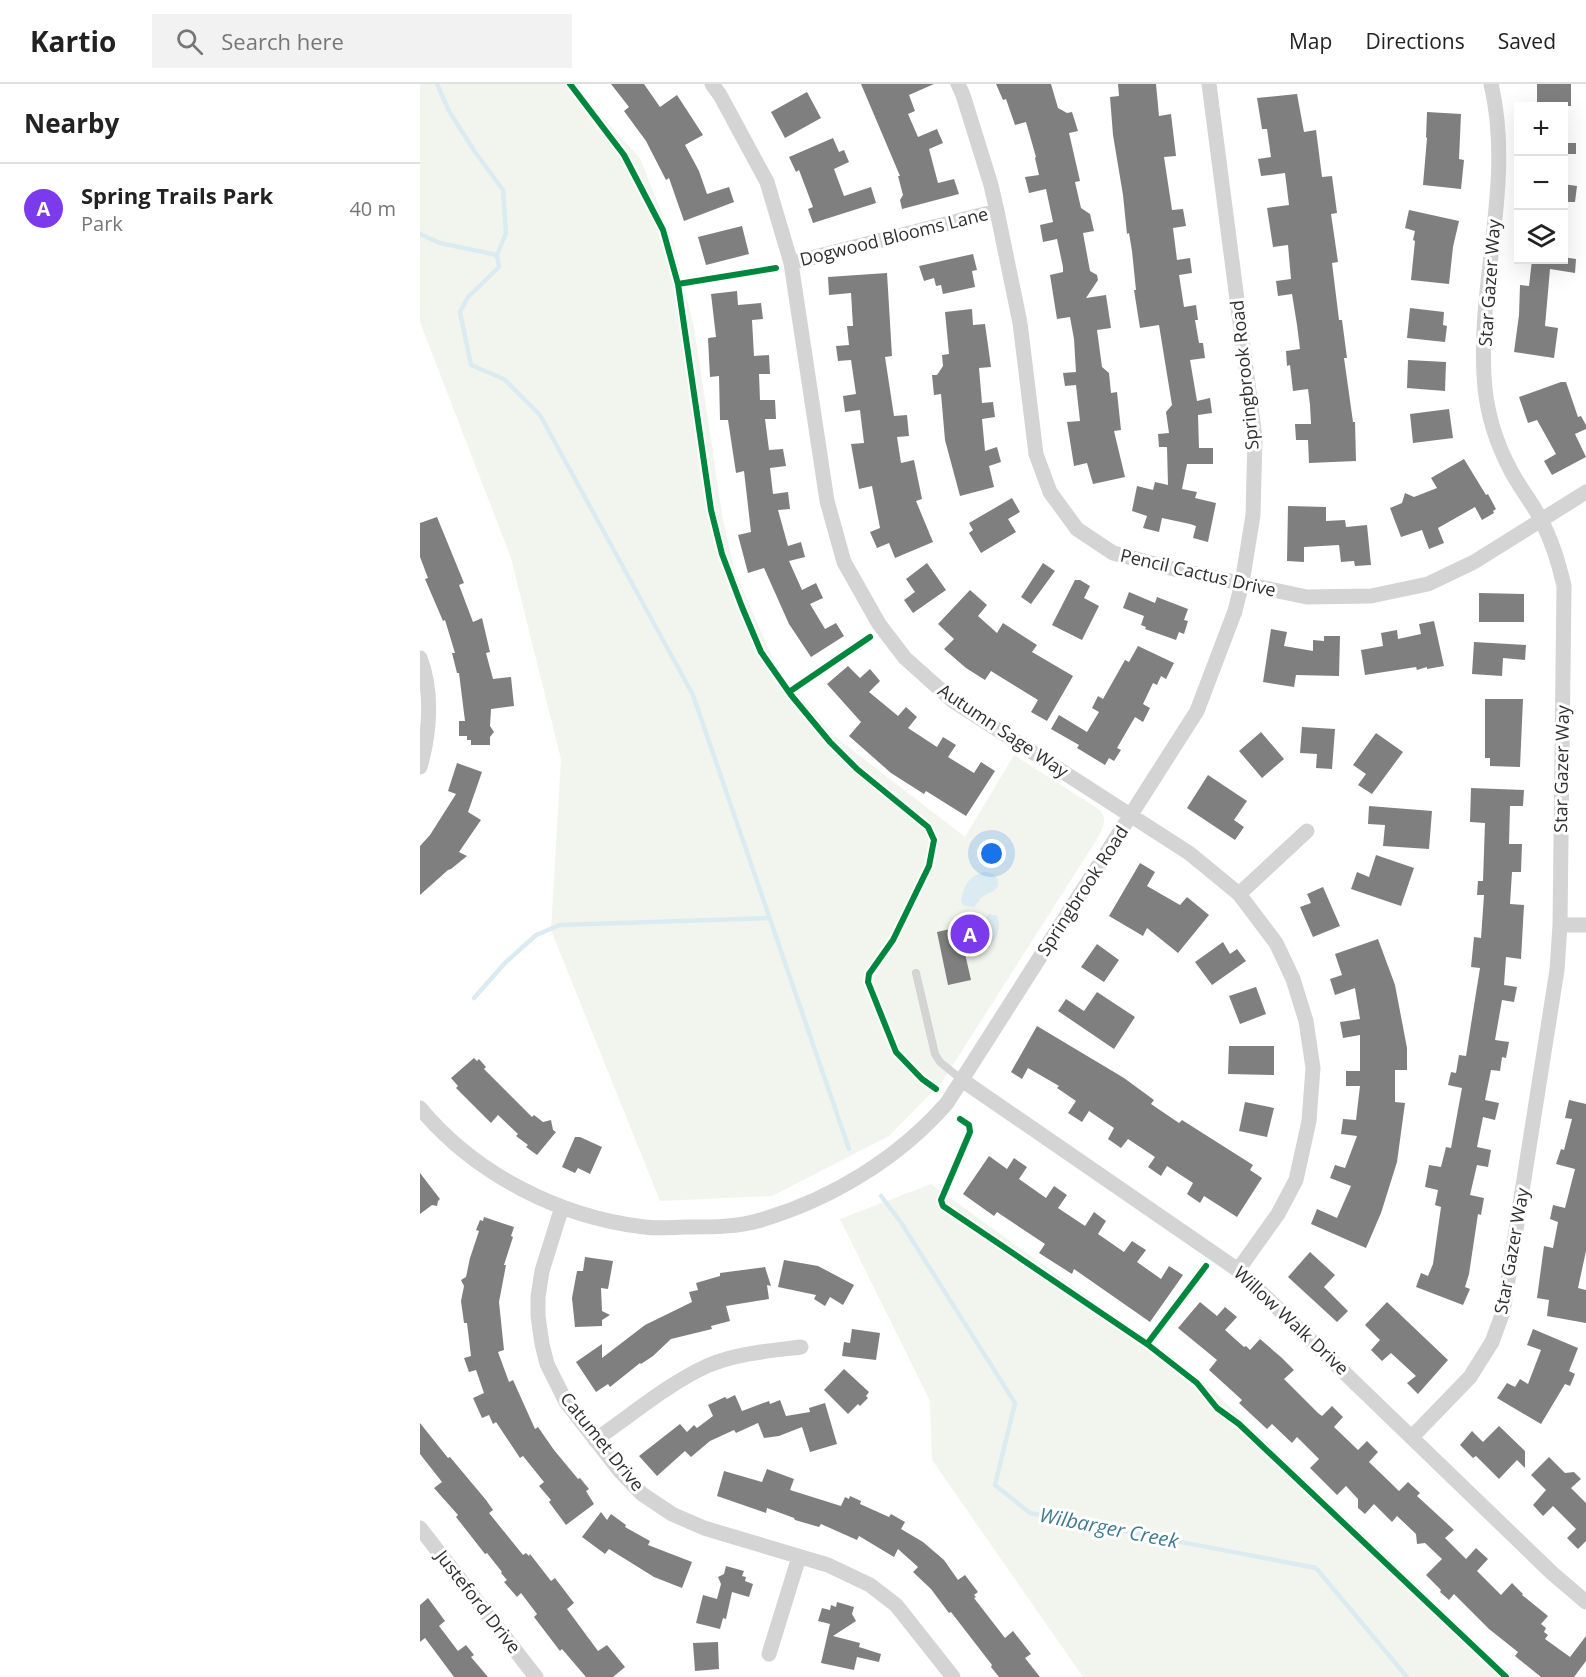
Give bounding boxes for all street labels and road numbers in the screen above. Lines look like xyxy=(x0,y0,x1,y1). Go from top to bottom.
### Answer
street label: Dogwood Blooms Lane xyxy=(797,201,990,271)
street label: Star Gazer Way xyxy=(1473,217,1505,347)
street label: Springbrook Road xyxy=(1224,299,1264,451)
street label: Pencil Cactus Drive xyxy=(1118,542,1278,602)
street label: Autumn Sage Way xyxy=(934,678,1074,783)
street label: Star Gazer Way xyxy=(1548,704,1574,833)
street label: Springbrook Road xyxy=(1031,821,1133,960)
street label: Star Gazer Way xyxy=(1488,1185,1534,1316)
street label: Willow Walk Drive xyxy=(1229,1261,1354,1380)
street label: Catumet Drive xyxy=(555,1387,650,1496)
street label: Justeford Drive xyxy=(430,1543,527,1658)

